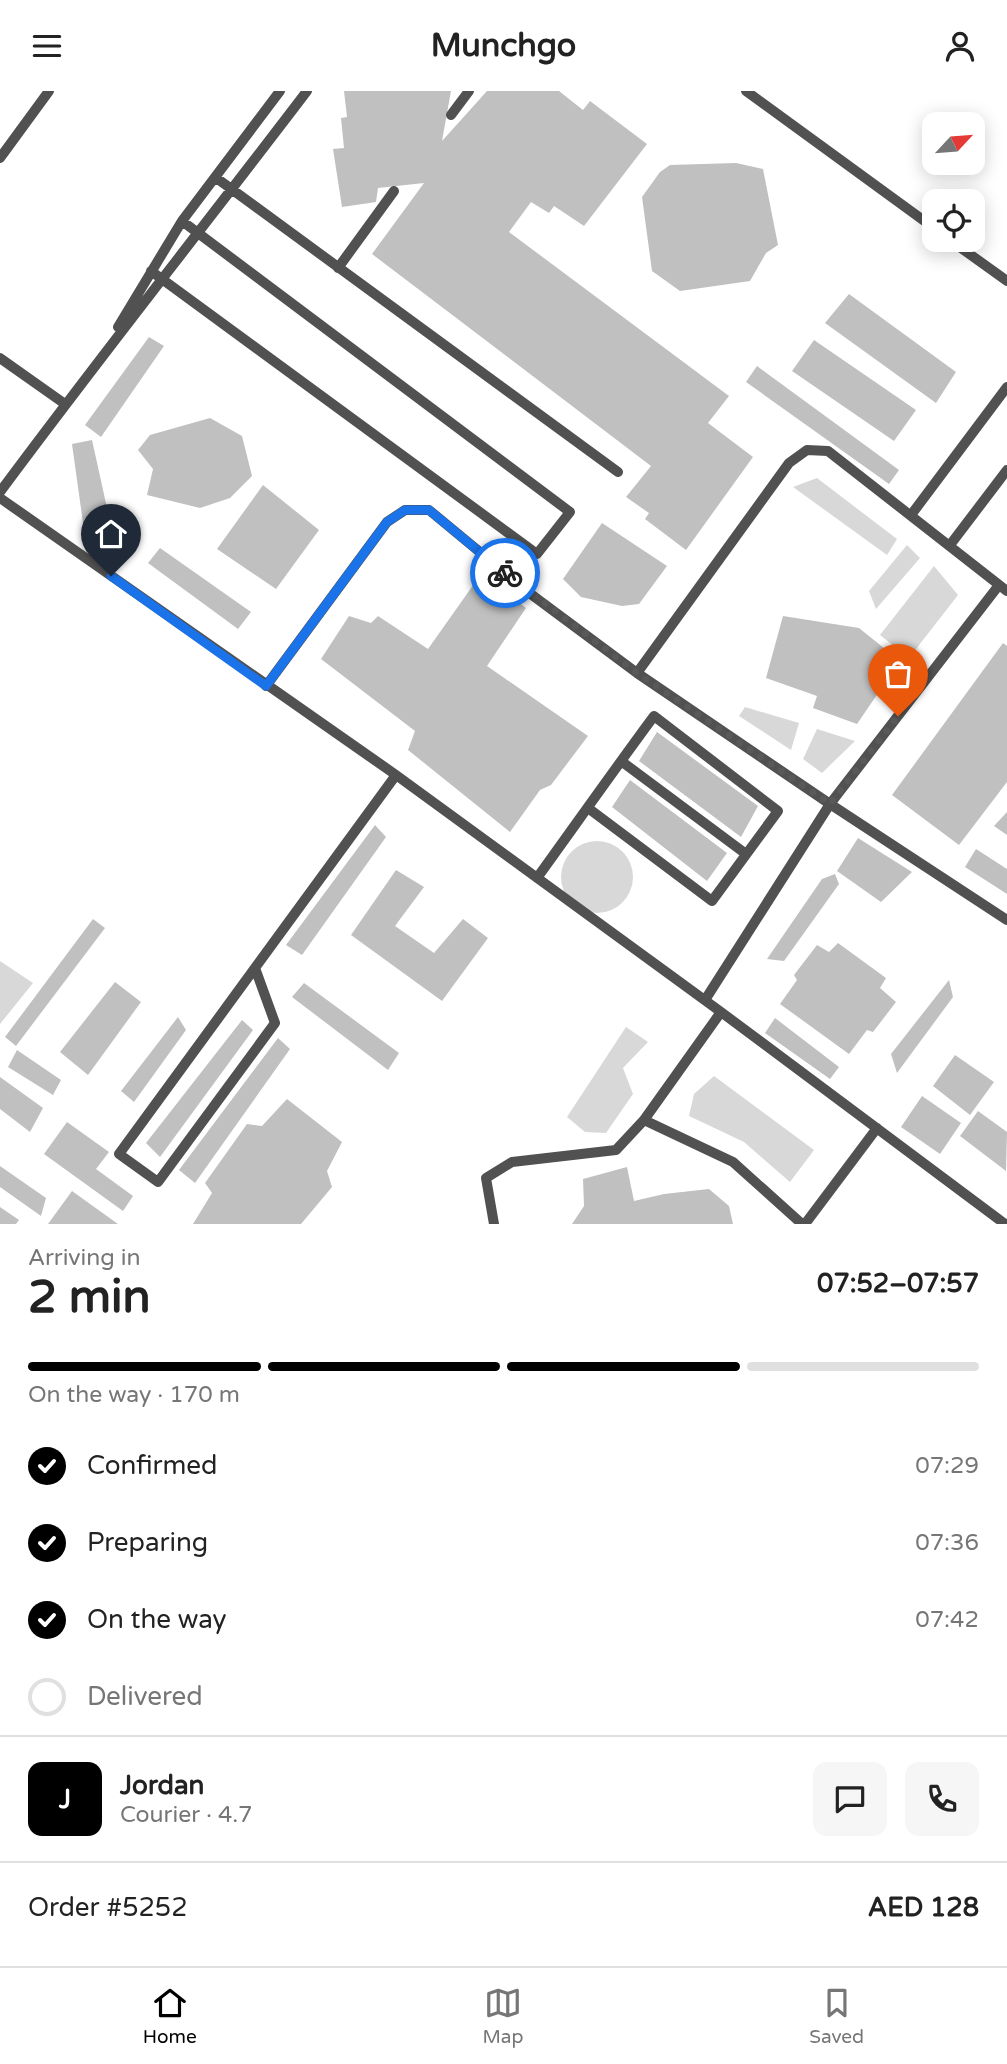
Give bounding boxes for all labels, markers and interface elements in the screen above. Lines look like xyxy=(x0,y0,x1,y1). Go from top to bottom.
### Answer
icon: menu xyxy=(28,27,66,65)
text: Munchgo xyxy=(431,27,576,65)
icon: person xyxy=(941,27,979,65)
north arrow xyxy=(922,112,985,175)
map controls xyxy=(922,112,985,252)
button: locate xyxy=(922,189,985,252)
pin xyxy=(81,504,141,576)
icon: home xyxy=(92,515,130,553)
courier xyxy=(470,538,540,608)
icon: bike xyxy=(486,554,524,592)
pin xyxy=(868,644,928,716)
icon: bag xyxy=(879,655,917,693)
text: Arriving in xyxy=(28,1244,141,1272)
text: 07:52–07:57 xyxy=(817,1268,979,1299)
text: 2 min xyxy=(28,1270,151,1325)
text: On the way · 170 m xyxy=(28,1381,240,1409)
icon: check xyxy=(28,1447,66,1485)
text: Confirmed xyxy=(87,1450,217,1481)
text: 07:29 xyxy=(915,1452,979,1480)
icon: check xyxy=(28,1524,66,1562)
text: Preparing xyxy=(87,1527,208,1558)
text: 07:36 xyxy=(915,1529,979,1557)
icon: check xyxy=(28,1601,66,1639)
text: On the way xyxy=(87,1604,227,1635)
text: 07:42 xyxy=(915,1606,979,1634)
text: Delivered xyxy=(87,1681,203,1712)
button: chat xyxy=(813,1762,887,1836)
button: phone xyxy=(905,1762,979,1836)
text: Jordan xyxy=(120,1770,204,1801)
text: J xyxy=(59,1784,71,1815)
text: Courier · 4.7 xyxy=(120,1801,253,1829)
text: Order #5252 xyxy=(28,1892,188,1923)
text: AED 128 xyxy=(868,1892,979,1923)
tab: Home xyxy=(143,1984,197,2048)
tab: Map xyxy=(482,1984,523,2048)
tab: Saved xyxy=(809,1984,864,2048)

